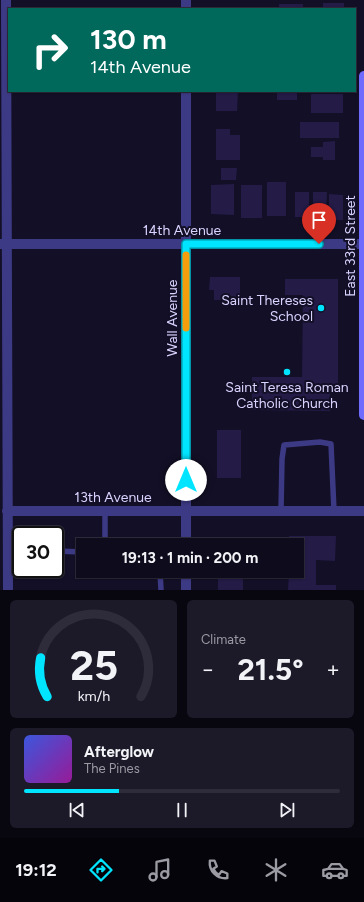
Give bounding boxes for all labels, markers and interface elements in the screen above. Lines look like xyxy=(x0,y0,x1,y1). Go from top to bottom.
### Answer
text: 130 m xyxy=(90,22,167,56)
icon: right xyxy=(24,24,76,76)
text: 14th Avenue xyxy=(90,56,191,78)
street label: East 33rd Street xyxy=(342,195,359,297)
pin xyxy=(302,203,336,244)
icon: arrive xyxy=(308,209,330,231)
street label: 14th Avenue xyxy=(143,222,222,239)
street label: Wall Avenue xyxy=(164,279,181,356)
place label: Saint Thereses School xyxy=(221,292,313,325)
marker: Saint Thereses School xyxy=(316,303,326,313)
marker: Saint Teresa Roman Catholic Church xyxy=(282,367,292,377)
place label: Saint Teresa Roman Catholic Church xyxy=(225,379,349,412)
position arrow xyxy=(165,459,207,501)
street label: 13th Avenue xyxy=(74,489,152,506)
speed limit sign: 30 xyxy=(12,526,64,578)
text: 19:13 · 1 min · 200 m xyxy=(122,549,258,567)
text: Climate xyxy=(201,632,246,647)
text: 25 xyxy=(69,640,118,690)
text: 21.5° xyxy=(237,651,304,688)
text: − xyxy=(201,656,215,683)
text: + xyxy=(326,656,340,683)
text: km/h xyxy=(77,687,110,705)
text: Afterglow xyxy=(84,743,154,761)
text: The Pines xyxy=(84,761,140,776)
icon: previous xyxy=(66,799,88,821)
icon: pause xyxy=(171,799,193,821)
icon: next xyxy=(276,799,298,821)
icon: directions xyxy=(87,856,115,884)
icon: music xyxy=(146,856,174,884)
icon: phone xyxy=(204,856,232,884)
icon: climate xyxy=(262,856,290,884)
icon: car xyxy=(321,856,349,884)
text: 19:12 xyxy=(15,859,57,881)

